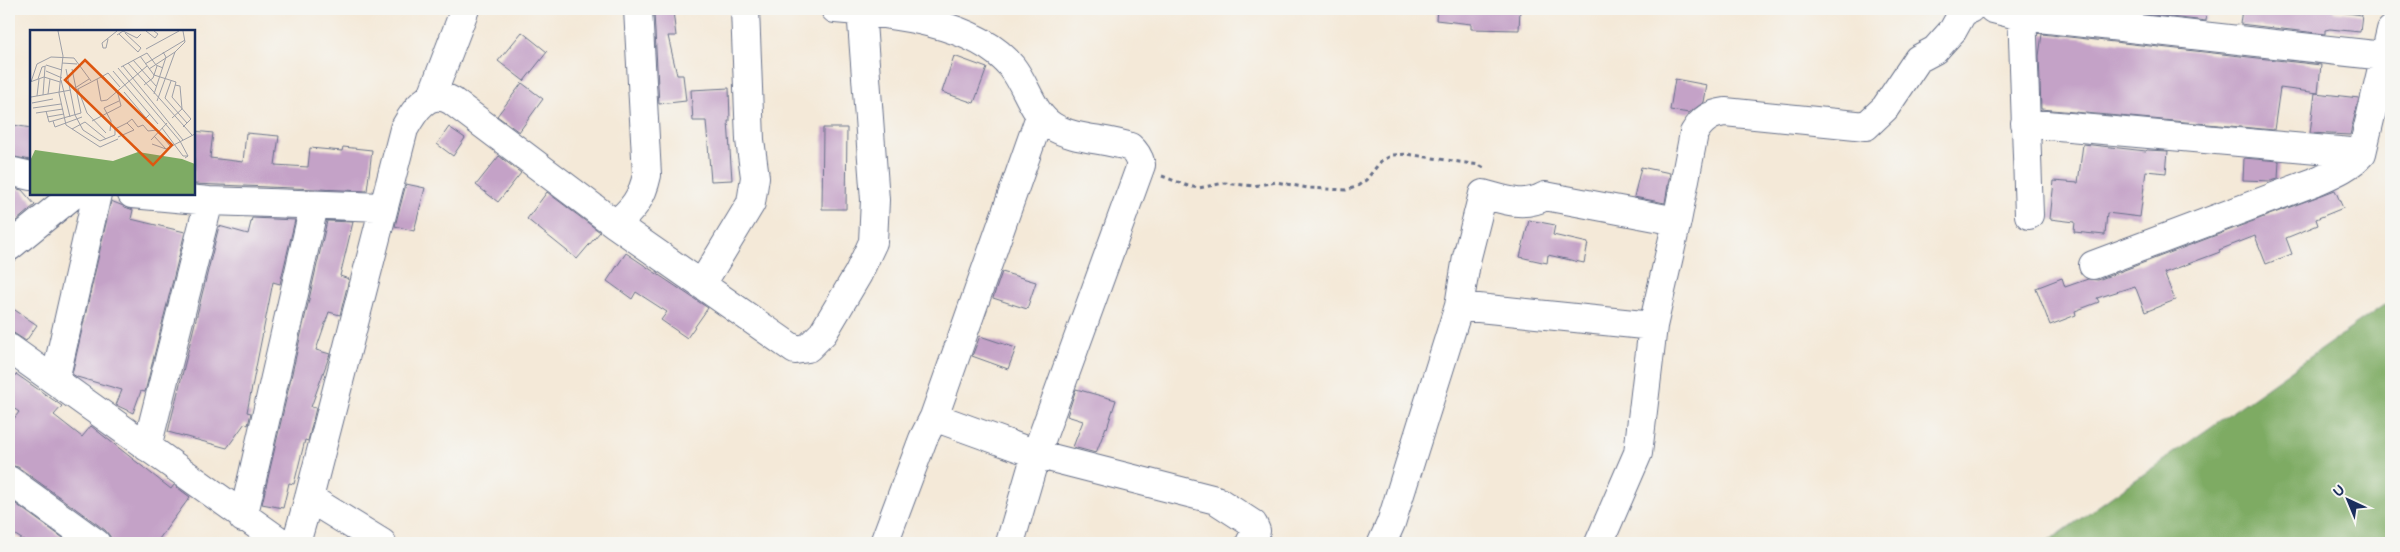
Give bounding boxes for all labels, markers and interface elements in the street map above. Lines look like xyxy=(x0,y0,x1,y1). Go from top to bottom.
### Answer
inset map xyxy=(30,30,195,195)
north arrow xyxy=(2322,474,2372,524)
text: U xyxy=(2330,481,2349,501)

